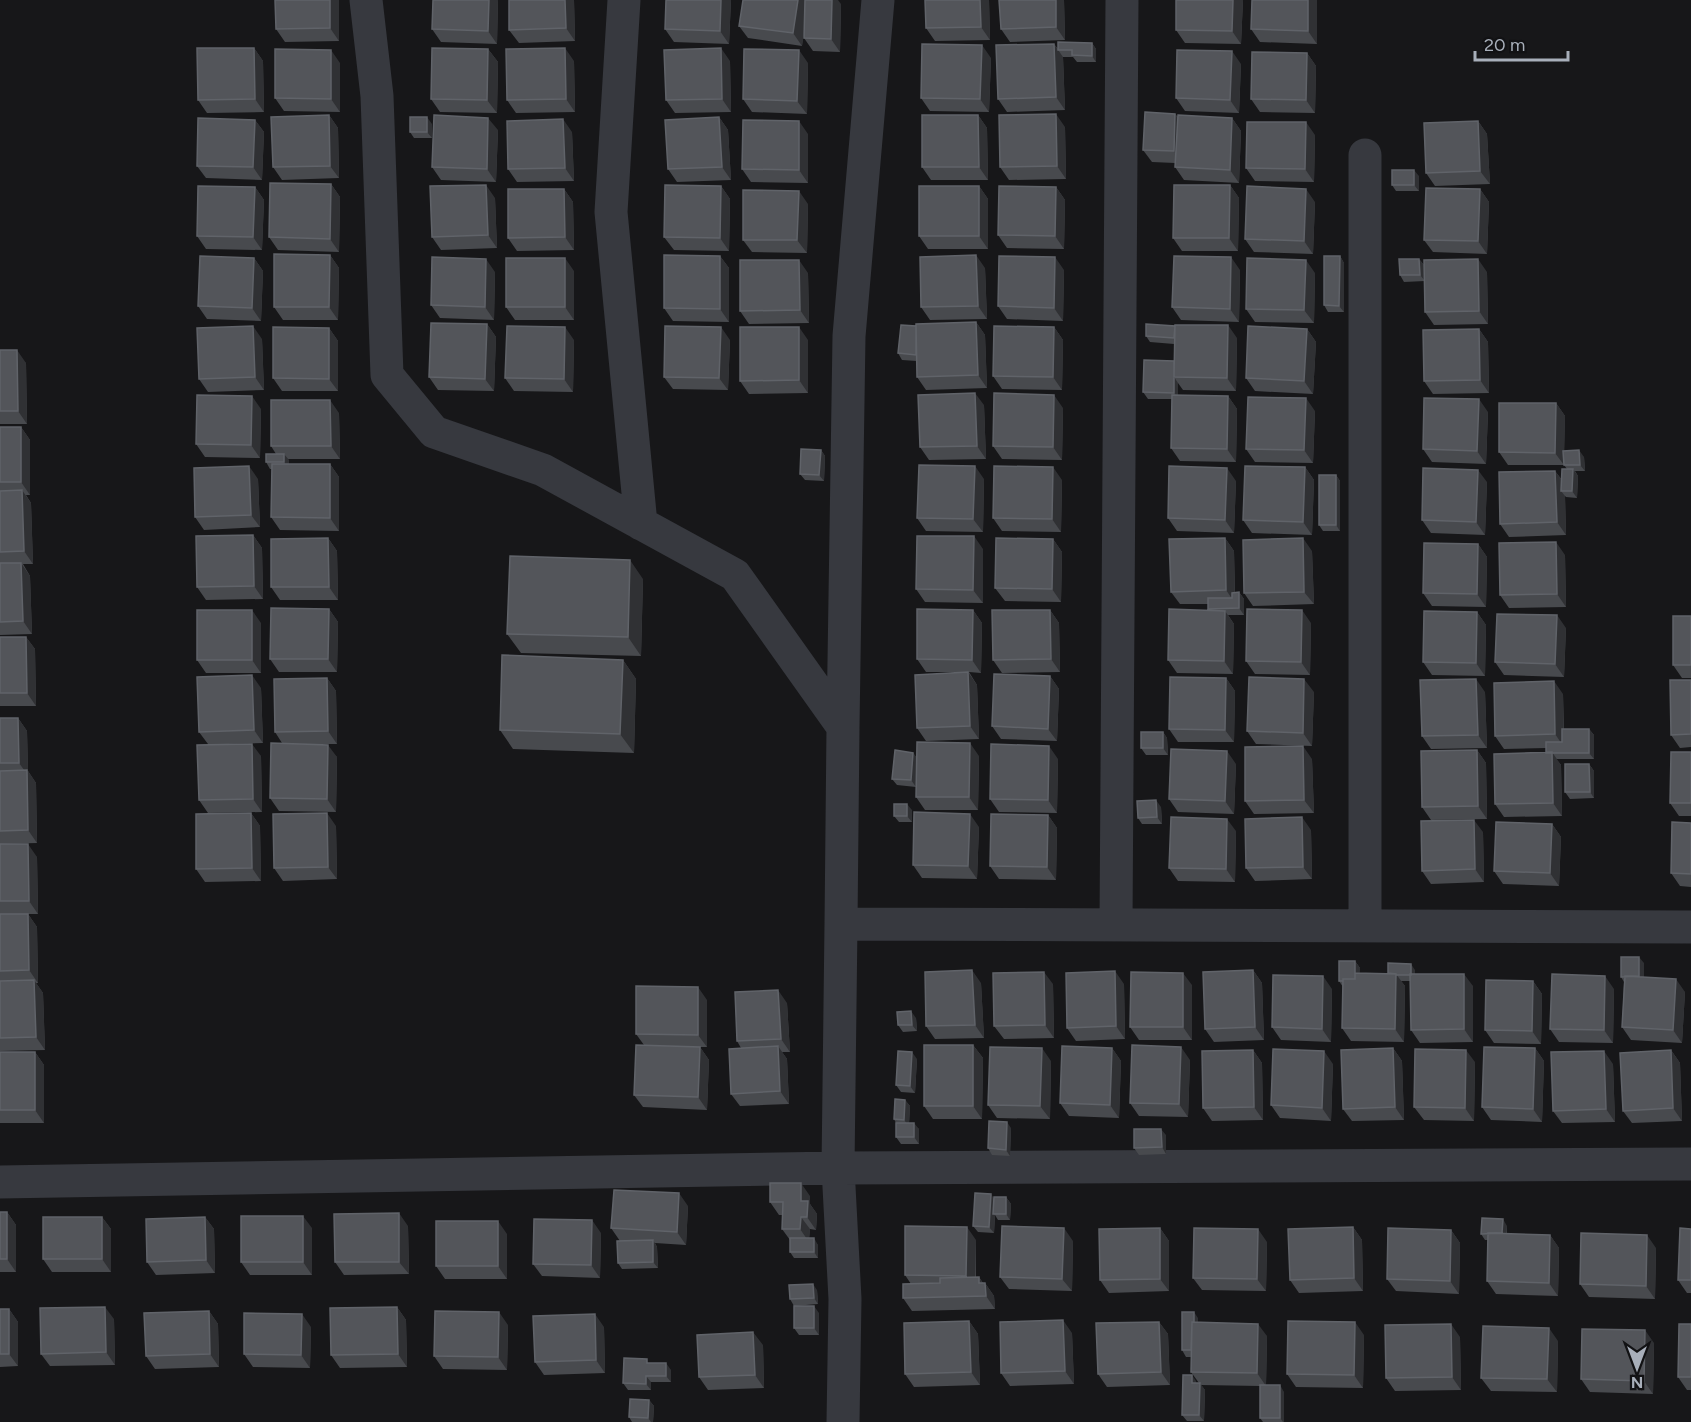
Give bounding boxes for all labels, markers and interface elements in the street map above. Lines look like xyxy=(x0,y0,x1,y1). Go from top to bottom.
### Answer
scale bar xyxy=(1475,24,1568,62)
text: 20 m xyxy=(1484,34,1525,56)
north arrow xyxy=(1607,1338,1667,1398)
text: N xyxy=(1631,1373,1643,1392)

